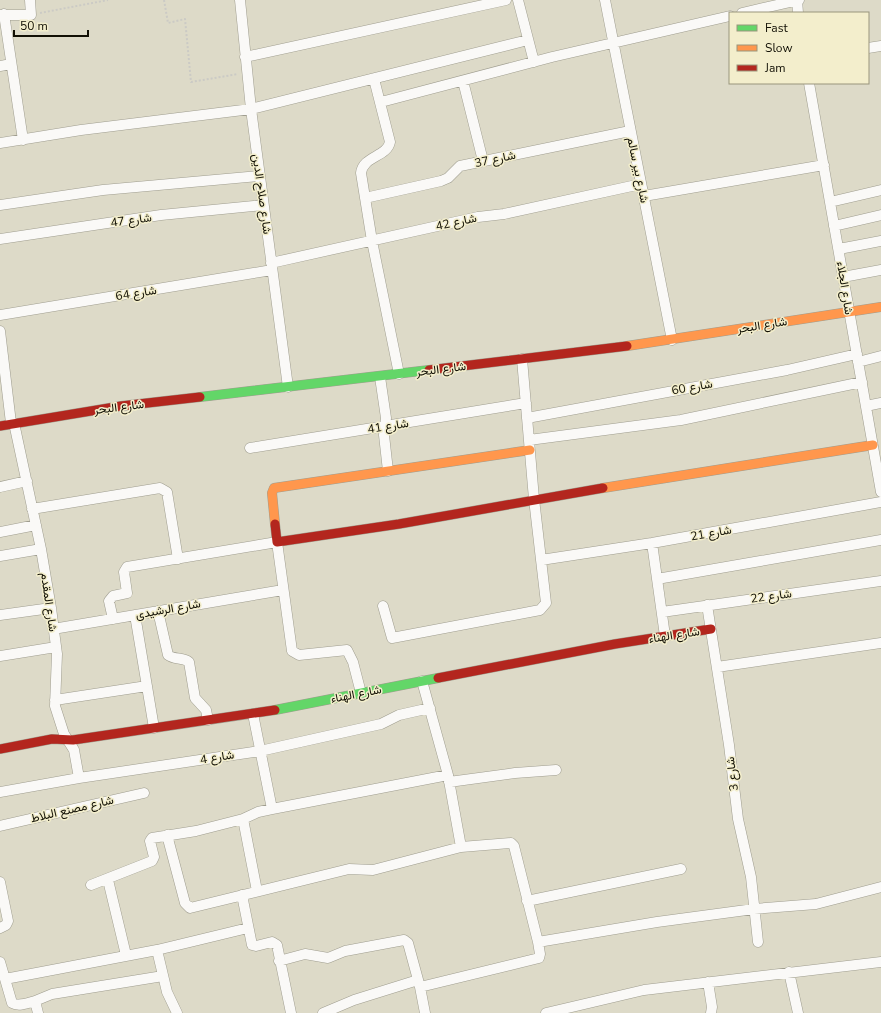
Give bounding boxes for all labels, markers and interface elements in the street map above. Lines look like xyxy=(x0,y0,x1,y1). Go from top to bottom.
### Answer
scale bar xyxy=(14,12,88,38)
legend xyxy=(729,12,869,84)
text: 50 m xyxy=(20,18,48,34)
text: Fast xyxy=(765,20,788,36)
text: Slow xyxy=(765,40,793,56)
text: Jam xyxy=(764,60,786,76)
street label: شارع بير سالم xyxy=(622,136,653,205)
street label: شارع 37 xyxy=(473,147,517,172)
street label: شارع صلاح الدين xyxy=(247,153,276,235)
street label: شارع 47 xyxy=(109,209,153,232)
street label: شارع 42 xyxy=(434,210,478,235)
street label: شارع الجلاء xyxy=(832,260,857,316)
street label: شارع 64 xyxy=(114,282,158,305)
street label: شارع البحر xyxy=(735,313,788,338)
street label: شارع البحر xyxy=(414,358,467,381)
street label: شارع 60 xyxy=(670,376,714,399)
street label: شارع البحر xyxy=(92,396,145,419)
street label: شارع 41 xyxy=(366,415,410,438)
street label: شارع 21 xyxy=(689,522,733,545)
street label: شارع المقدم xyxy=(36,571,61,633)
street label: شارع 22 xyxy=(749,585,793,608)
street label: شارع الرشيدى xyxy=(134,595,202,624)
street label: شارع الهناء xyxy=(647,623,701,648)
street label: شارع الهناء xyxy=(329,681,383,708)
street label: شارع 4 xyxy=(199,746,235,769)
street label: شارع 3 xyxy=(722,756,743,792)
street label: شارع مصنع البلاط xyxy=(29,792,115,827)

